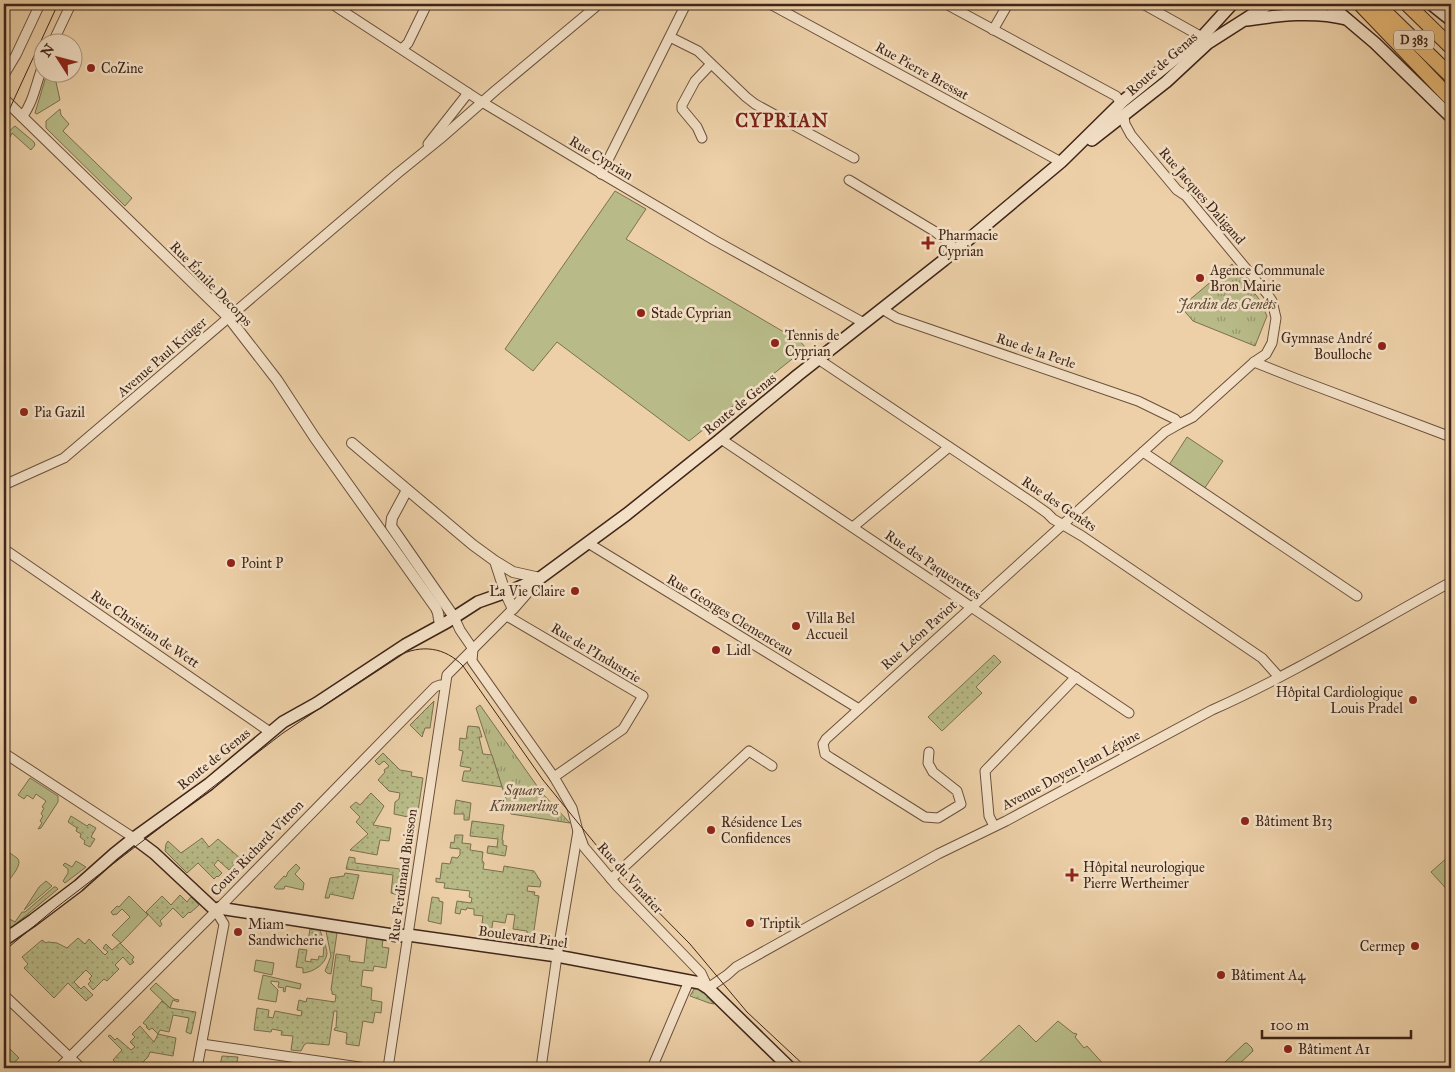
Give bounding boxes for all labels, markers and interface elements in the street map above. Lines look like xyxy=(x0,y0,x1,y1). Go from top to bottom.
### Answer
street label: Route de Genas xyxy=(1123,28,1201,100)
road number: D 383 xyxy=(1394,30,1434,50)
north arrow xyxy=(32,32,82,82)
street label: Rue Pierre Bressat xyxy=(872,38,972,104)
text: N xyxy=(38,41,58,60)
place label: CoZine xyxy=(101,60,144,77)
marker: CoZine xyxy=(85,62,97,74)
district label: CYPRIAN xyxy=(735,109,829,132)
street label: Rue Cyprian xyxy=(566,132,636,184)
street label: Rue Jacques Daligand xyxy=(1155,144,1249,249)
place label: Pharmacie Cyprian xyxy=(938,227,998,260)
street label: Rue Émile Decorps xyxy=(166,237,257,330)
marker: Pharmacie Cyprian xyxy=(922,237,934,249)
place label: Agence Communale Bron Mairie xyxy=(1209,262,1325,295)
marker: Agence Communale Bron Mairie xyxy=(1194,272,1206,284)
park label: Jardin des Genêts xyxy=(1177,296,1277,313)
place label: Stade Cyprian xyxy=(651,305,732,322)
marker: Stade Cyprian xyxy=(635,307,647,319)
street label: Avenue Paul Krüger xyxy=(113,313,211,401)
place label: Tennis de Cyprian xyxy=(785,327,839,360)
street label: Rue de la Perle xyxy=(994,329,1078,373)
place label: Gymnase André Boulloche xyxy=(1281,330,1372,363)
marker: Tennis de Cyprian xyxy=(769,337,781,349)
marker: Gymnase André Boulloche xyxy=(1376,340,1388,352)
street label: Route de Genas xyxy=(700,369,780,439)
place label: Pia Gazil xyxy=(34,404,85,421)
marker: Pia Gazil xyxy=(18,406,30,418)
street label: Rue des Genêts xyxy=(1018,473,1100,535)
street label: Rue des Paquerettes xyxy=(881,526,984,604)
place label: Point P xyxy=(241,555,283,572)
marker: Point P xyxy=(225,557,237,569)
street label: Rue Georges Clemenceau xyxy=(664,571,797,660)
place label: La Vie Claire xyxy=(489,583,565,600)
marker: La Vie Claire xyxy=(569,585,581,597)
street label: Rue Christian de Wett xyxy=(88,586,203,672)
street label: Rue Léon Paviot xyxy=(878,596,960,673)
place label: Villa Bel Accueil xyxy=(805,610,855,643)
street label: Rue de l'Industrie xyxy=(548,619,644,687)
marker: Villa Bel Accueil xyxy=(790,620,802,632)
place label: Lidl xyxy=(726,642,751,659)
marker: Lidl xyxy=(710,644,722,656)
place label: Hôpital Cardiologique Louis Pradel xyxy=(1276,684,1403,717)
marker: Hôpital Cardiologique Louis Pradel xyxy=(1407,694,1419,706)
street label: Route de Genas xyxy=(174,724,254,794)
street label: Avenue Doyen Jean Lépine xyxy=(998,726,1144,815)
park label: Square Kimmerling xyxy=(489,782,559,815)
street label: Cours Richard-Vitton xyxy=(207,796,307,900)
street label: Rue Ferdinand Buisson xyxy=(385,807,421,942)
place label: Bâtiment B13 xyxy=(1255,813,1332,830)
place label: Résidence Les Confidences xyxy=(721,814,802,847)
marker: Bâtiment B13 xyxy=(1239,815,1251,827)
marker: Résidence Les Confidences xyxy=(705,824,717,836)
street label: Rue du Vinatier xyxy=(593,839,667,918)
place label: Hôpital neurologique Pierre Wertheimer xyxy=(1083,859,1205,892)
marker: Hôpital neurologique Pierre Wertheimer xyxy=(1065,868,1079,882)
place label: Triptik xyxy=(760,915,801,932)
place label: Miam Sandwicherie xyxy=(248,916,324,949)
marker: Triptik xyxy=(744,917,756,929)
street label: Boulevard Pinel xyxy=(477,922,569,952)
marker: Miam Sandwicherie xyxy=(232,926,244,938)
place label: Cermep xyxy=(1360,938,1405,955)
marker: Cermep xyxy=(1409,940,1421,952)
place label: Bâtiment A4 xyxy=(1231,967,1306,984)
marker: Bâtiment A4 xyxy=(1215,969,1227,981)
scale bar xyxy=(1262,1007,1411,1039)
text: 100 m xyxy=(1270,1016,1310,1034)
place label: Bâtiment A1 xyxy=(1298,1041,1370,1058)
marker: Bâtiment A1 xyxy=(1282,1043,1294,1055)

